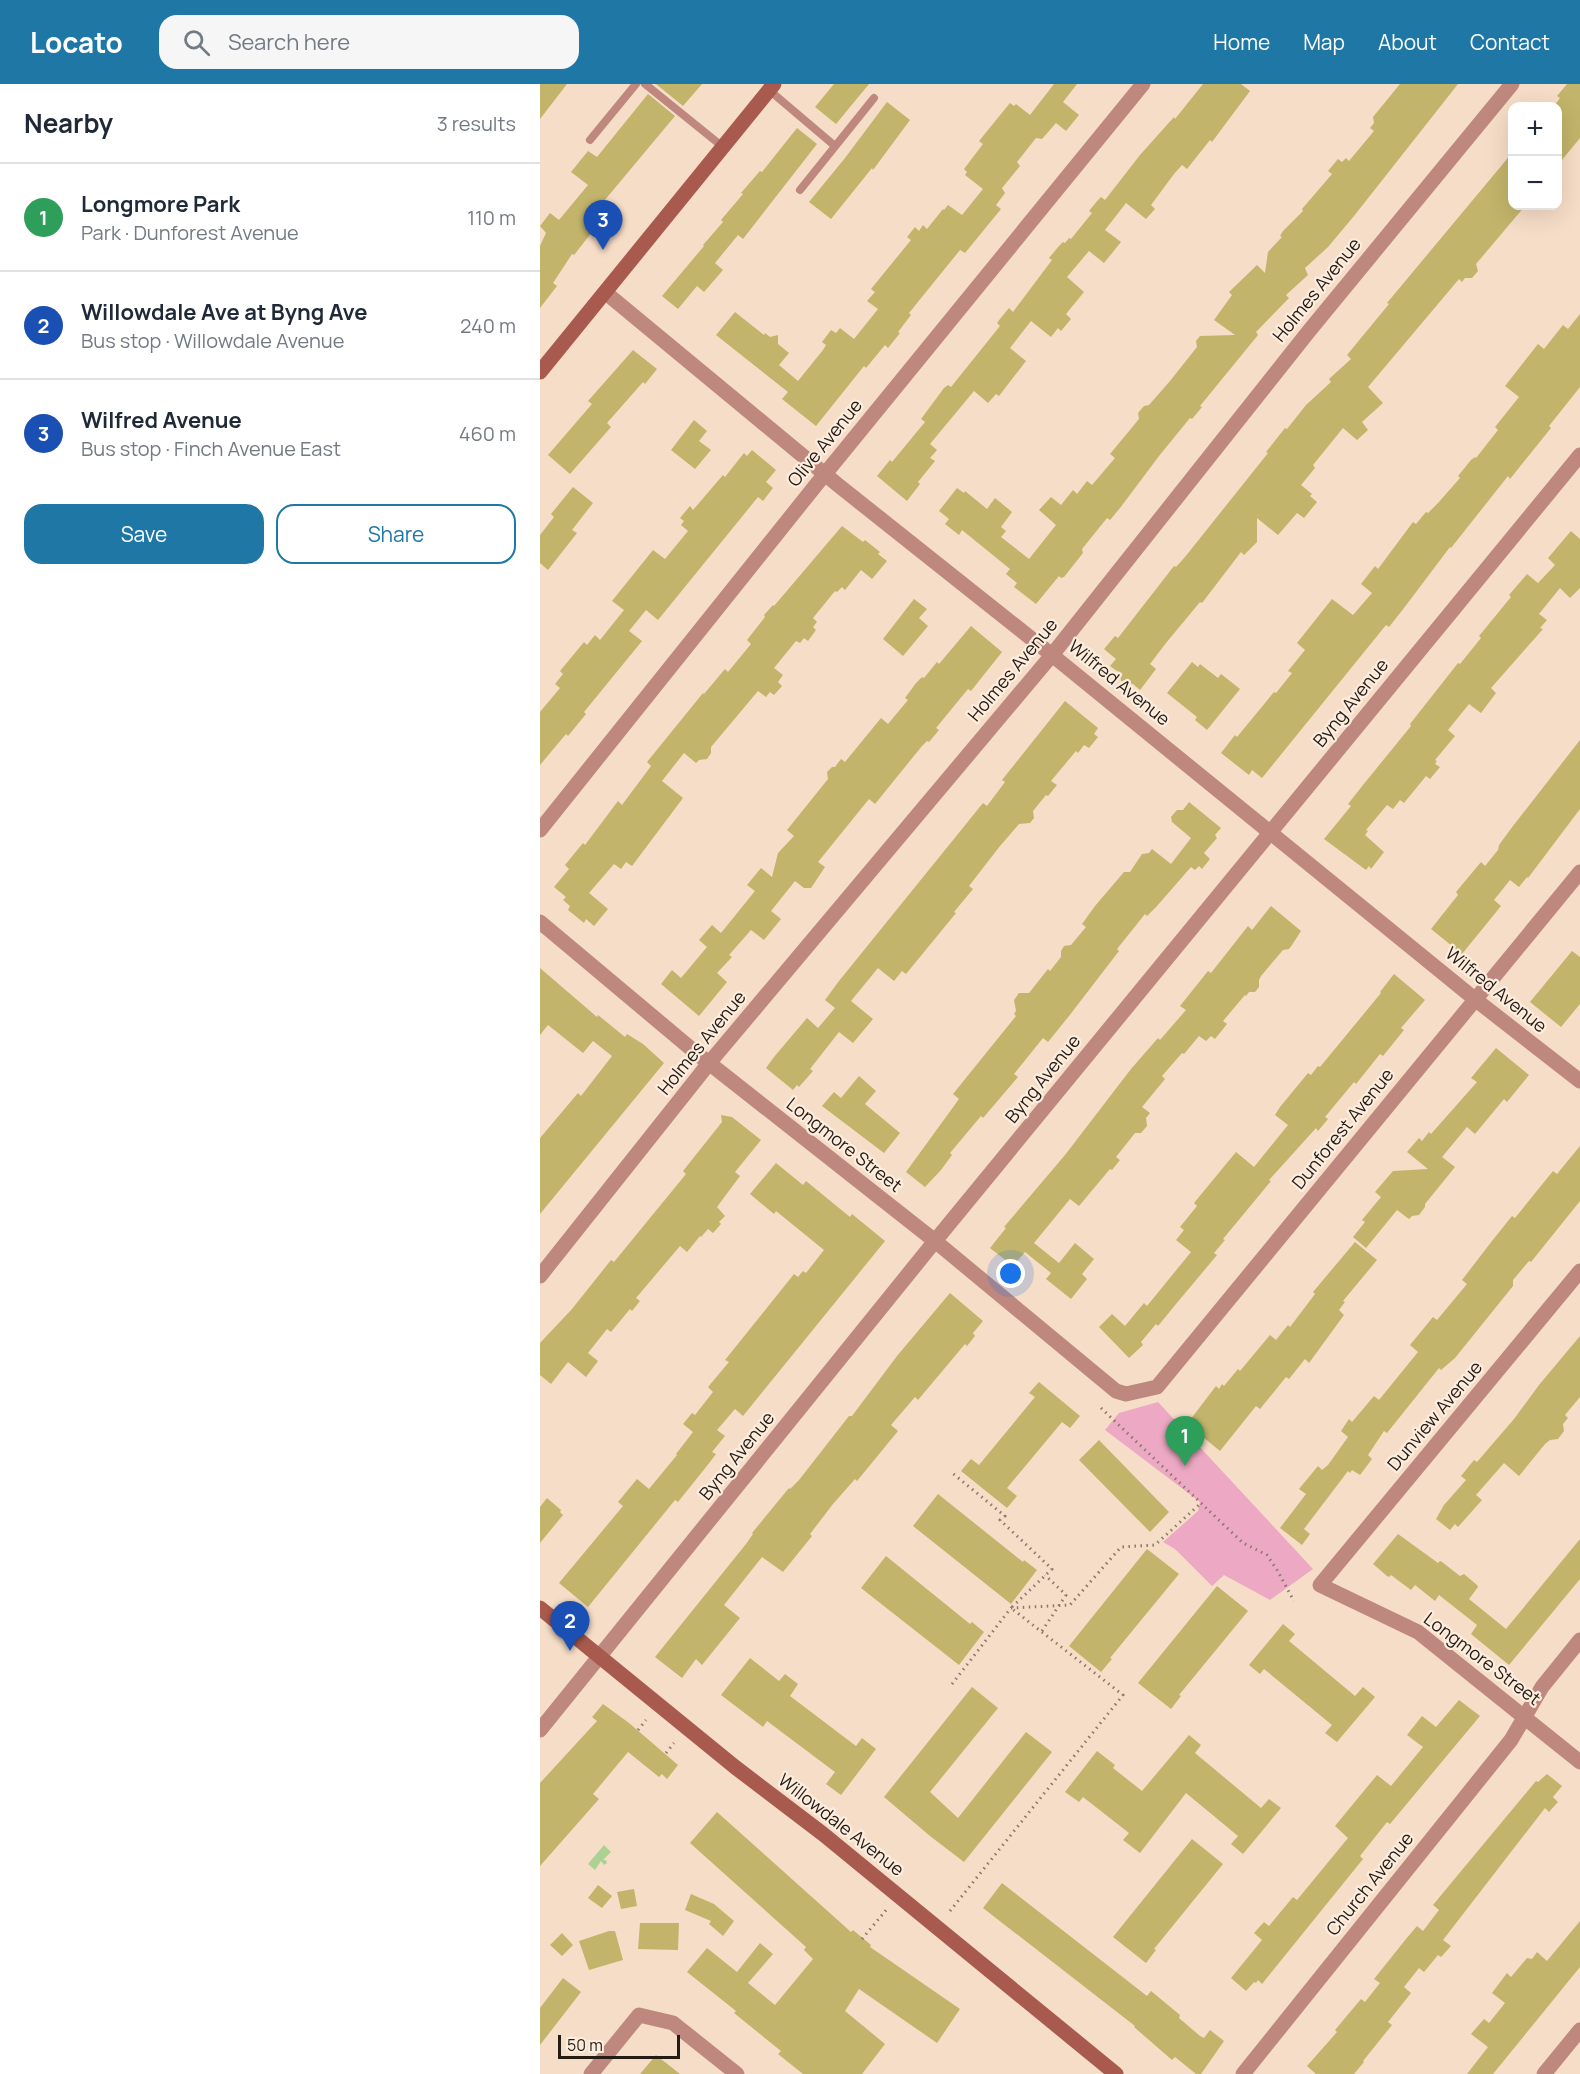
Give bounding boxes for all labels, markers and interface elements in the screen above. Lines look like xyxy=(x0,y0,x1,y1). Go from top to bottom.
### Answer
search box xyxy=(159,15,579,69)
text: Locato xyxy=(30,23,123,61)
icon: search xyxy=(180,26,213,59)
text: Search here xyxy=(228,27,350,57)
text: Home xyxy=(1213,28,1270,56)
text: Map xyxy=(1303,28,1345,56)
text: About xyxy=(1378,28,1437,56)
text: Contact xyxy=(1470,28,1550,56)
map controls xyxy=(1508,102,1562,210)
button: + xyxy=(1508,102,1562,156)
text: Nearby xyxy=(24,105,113,141)
text: 3 results xyxy=(437,110,516,137)
button: − xyxy=(1508,156,1562,210)
text: Longmore Park xyxy=(81,189,240,219)
pin: 3 xyxy=(584,200,622,250)
text: 1 xyxy=(39,204,48,231)
text: 110 m xyxy=(467,204,516,231)
text: Park · Dunforest Avenue xyxy=(81,219,299,246)
street label: Holmes Avenue xyxy=(1267,232,1366,346)
text: Willowdale Ave at Byng Ave xyxy=(81,297,368,327)
text: 2 xyxy=(38,312,49,339)
text: 240 m xyxy=(460,312,516,339)
text: Bus stop · Willowdale Avenue xyxy=(81,327,344,354)
street label: Olive Avenue xyxy=(782,394,867,491)
text: Wilfred Avenue xyxy=(81,405,242,435)
text: 3 xyxy=(38,420,49,447)
text: 460 m xyxy=(459,420,516,447)
text: Bus stop · Finch Avenue East xyxy=(81,435,341,462)
button: Save xyxy=(24,504,264,564)
button: Share xyxy=(276,504,516,564)
street label: Holmes Avenue xyxy=(962,613,1062,726)
street label: Wilfred Avenue xyxy=(1064,634,1175,731)
street label: Byng Avenue xyxy=(1307,653,1393,752)
street label: Wilfred Avenue xyxy=(1441,941,1552,1038)
street label: Holmes Avenue xyxy=(652,985,751,1099)
street label: Byng Avenue xyxy=(999,1029,1085,1128)
street label: Dunforest Avenue xyxy=(1286,1063,1398,1194)
street label: Longmore Street xyxy=(782,1092,907,1197)
your location xyxy=(996,1259,1025,1288)
street label: Dunview Avenue xyxy=(1381,1356,1487,1475)
street label: Byng Avenue xyxy=(693,1406,779,1505)
pin: 1 xyxy=(1166,1416,1204,1466)
pin: 2 xyxy=(550,1602,590,1651)
street label: Longmore Street xyxy=(1419,1606,1546,1710)
street label: Willowdale Avenue xyxy=(774,1768,909,1881)
street label: Church Avenue xyxy=(1320,1827,1418,1940)
scale bar xyxy=(558,2032,680,2060)
text: 50 m xyxy=(567,2034,603,2056)

